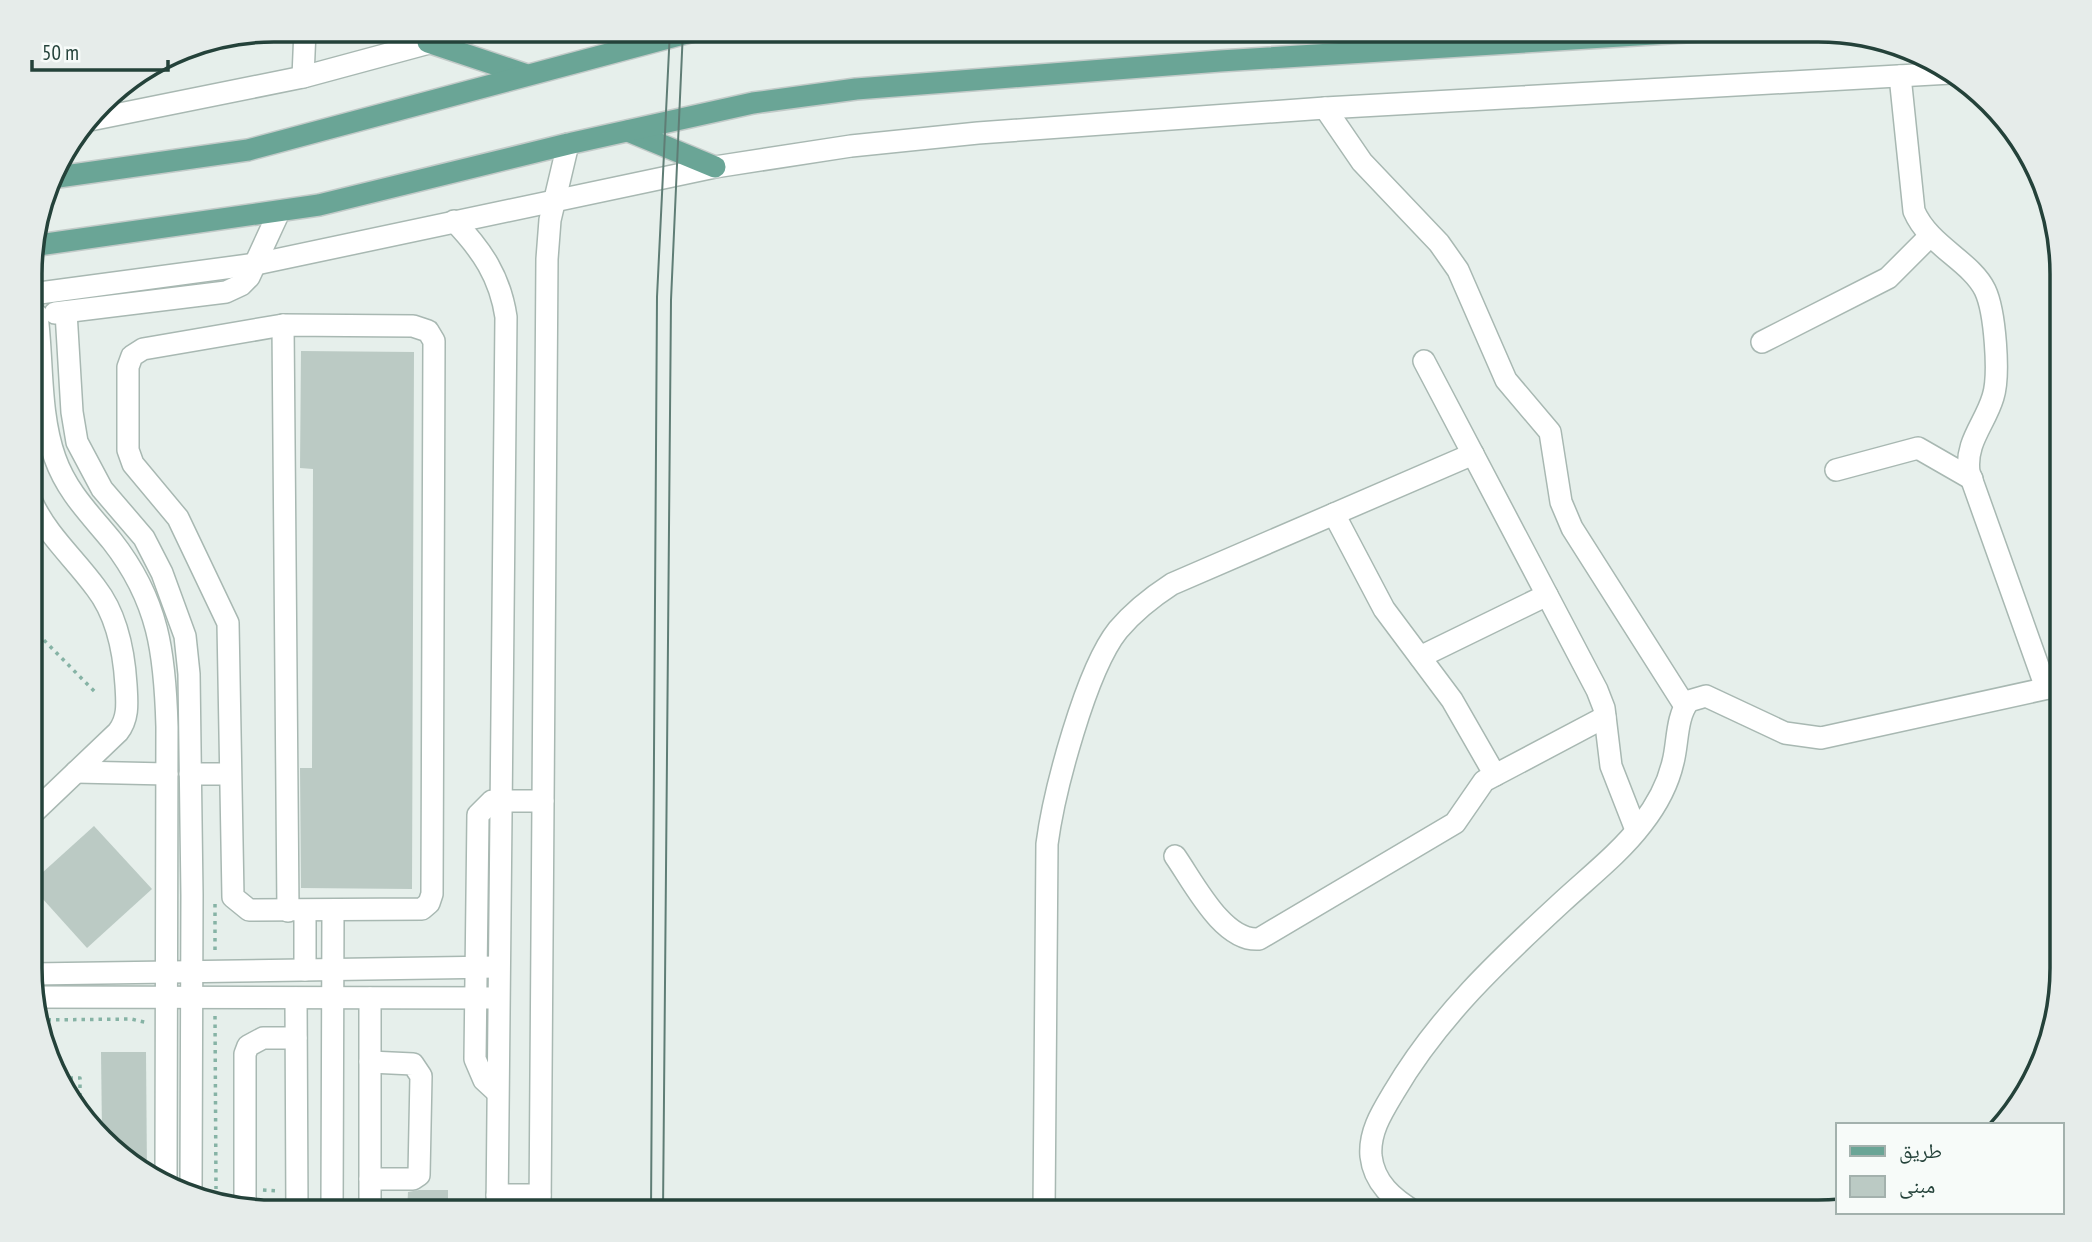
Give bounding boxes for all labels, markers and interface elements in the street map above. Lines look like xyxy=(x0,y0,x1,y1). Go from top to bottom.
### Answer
scale bar xyxy=(32,28,168,72)
text: 50 m xyxy=(42,39,79,66)
legend xyxy=(1836,1123,2064,1214)
text: طريق xyxy=(1899,1137,1942,1164)
text: مبنى xyxy=(1899,1172,1935,1199)

